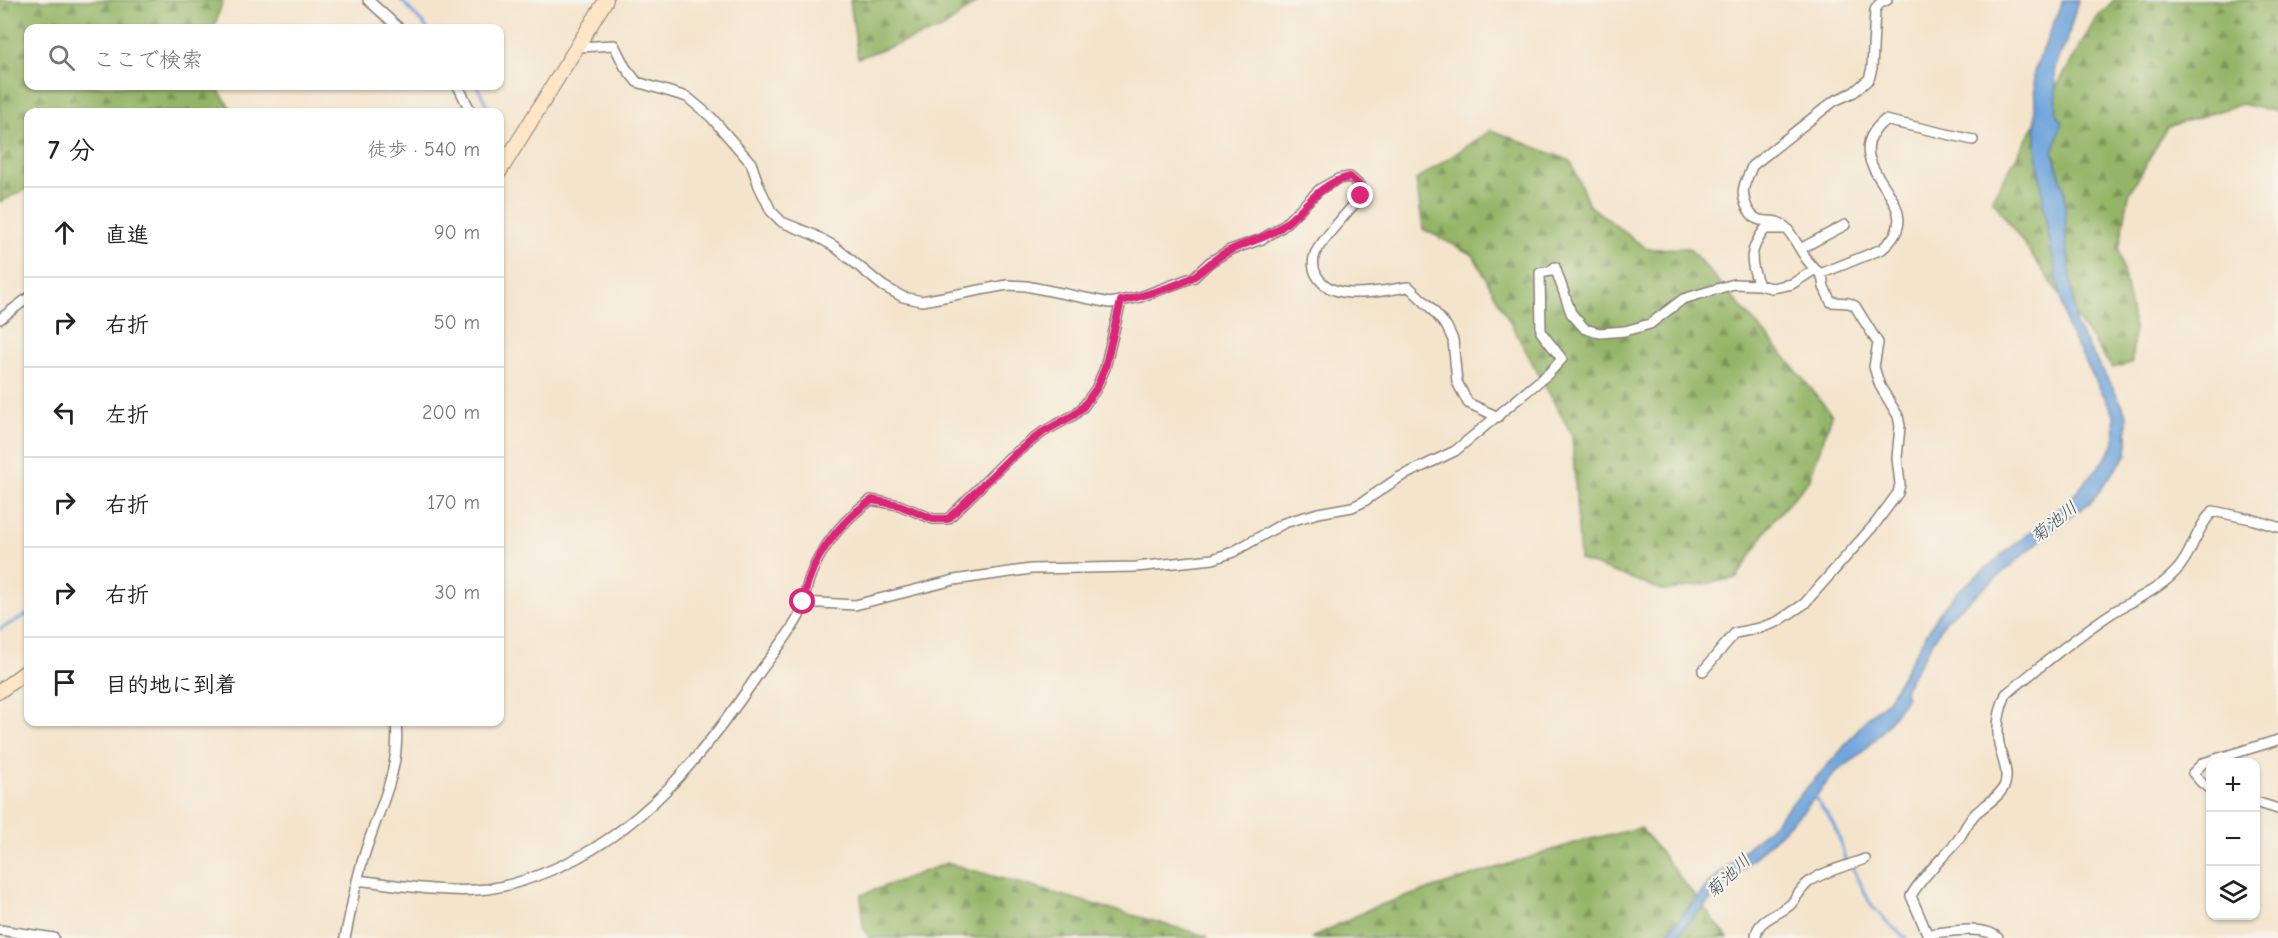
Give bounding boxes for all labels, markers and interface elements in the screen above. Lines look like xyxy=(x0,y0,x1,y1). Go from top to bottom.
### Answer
search box xyxy=(24,24,504,90)
icon: search xyxy=(45,41,78,74)
text: ここで検索 xyxy=(93,47,203,73)
text: 7 分 xyxy=(48,136,95,166)
text: 徒歩 · 540 m xyxy=(367,138,480,161)
route end xyxy=(1347,182,1373,208)
icon: ahead xyxy=(48,216,81,249)
text: 90 m xyxy=(434,221,480,244)
text: 直進 xyxy=(105,222,149,248)
icon: right xyxy=(48,306,81,339)
text: 50 m xyxy=(434,311,480,334)
text: 右折 xyxy=(105,312,149,338)
icon: left xyxy=(48,396,81,429)
text: 200 m xyxy=(422,401,480,424)
text: 左折 xyxy=(105,402,149,428)
icon: right xyxy=(48,486,81,519)
text: 170 m xyxy=(427,491,480,514)
text: 右折 xyxy=(105,492,149,518)
water label: 菊池川 xyxy=(2027,497,2082,548)
icon: right xyxy=(48,576,81,609)
text: 30 m xyxy=(434,581,480,604)
text: 右折 xyxy=(105,582,149,608)
route start xyxy=(789,588,815,614)
icon: arrive xyxy=(48,666,81,699)
text: 目的地に到着 xyxy=(105,672,237,698)
map controls xyxy=(2206,758,2260,920)
button: + xyxy=(2206,758,2260,812)
button: − xyxy=(2206,812,2260,866)
water label: 菊池川 xyxy=(1702,850,1755,903)
button: layers xyxy=(2206,866,2260,920)

